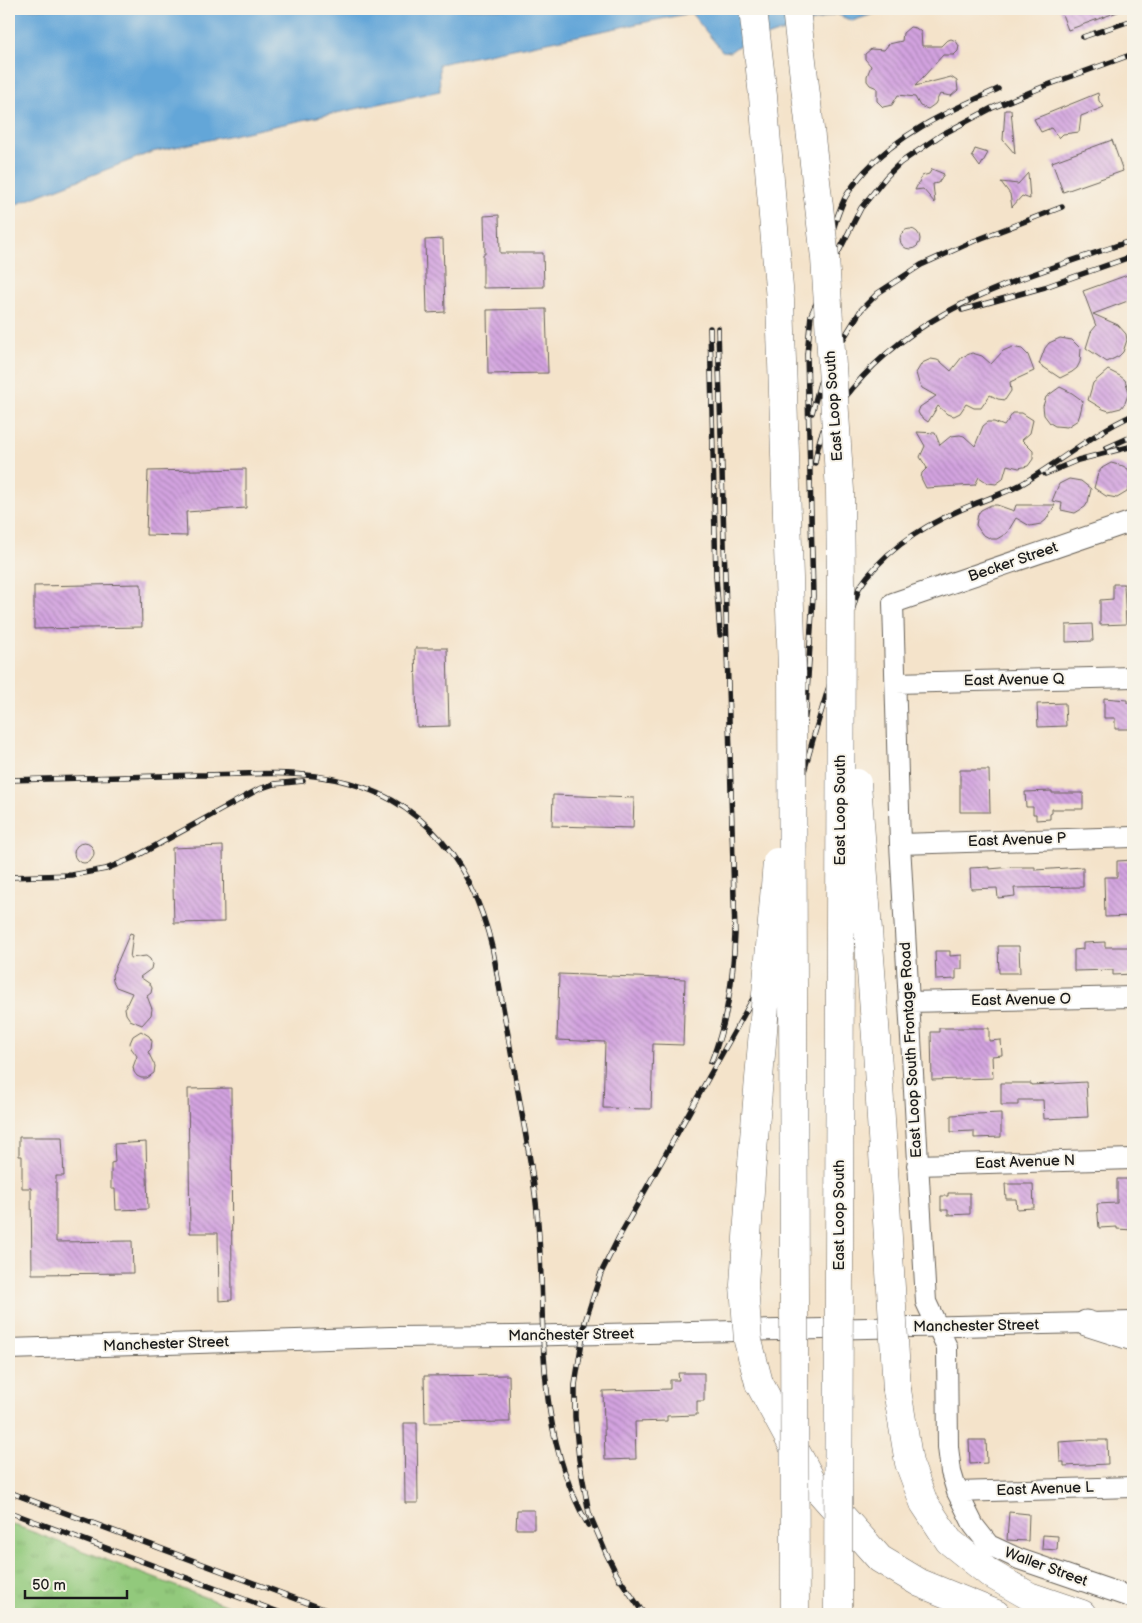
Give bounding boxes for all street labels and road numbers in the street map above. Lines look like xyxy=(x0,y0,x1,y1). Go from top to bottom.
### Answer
street label: East Loop South xyxy=(821,350,847,462)
street label: Becker Street xyxy=(966,538,1061,586)
street label: East Avenue Q xyxy=(964,670,1065,690)
street label: East Loop South xyxy=(831,755,850,865)
street label: East Avenue P xyxy=(968,829,1067,851)
street label: East Loop South Frontage Road xyxy=(896,941,926,1159)
street label: East Avenue O xyxy=(971,990,1071,1010)
street label: East Avenue N xyxy=(975,1151,1075,1173)
street label: East Loop South xyxy=(830,1160,849,1270)
street label: Manchester Street xyxy=(913,1315,1039,1337)
street label: Manchester Street xyxy=(508,1324,634,1346)
street label: Manchester Street xyxy=(103,1332,230,1356)
street label: East Avenue L xyxy=(996,1478,1094,1500)
street label: Waller Street xyxy=(1002,1543,1091,1591)

